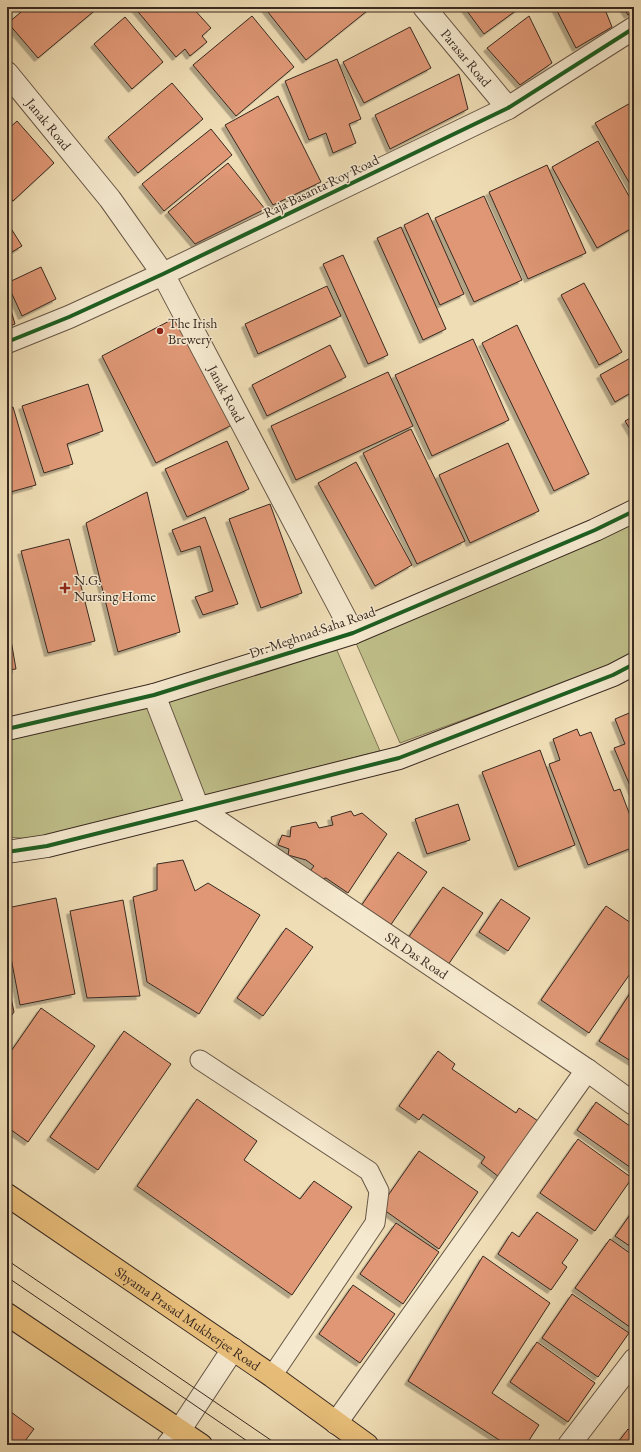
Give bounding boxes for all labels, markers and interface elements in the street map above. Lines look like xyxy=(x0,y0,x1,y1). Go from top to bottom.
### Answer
street label: Parasar Road xyxy=(437,25,496,91)
street label: Janak Road xyxy=(22,94,76,155)
street label: Raja Basanta Roy Road xyxy=(260,150,382,222)
place label: The Irish Brewery xyxy=(168,314,217,348)
marker: The Irish Brewery xyxy=(155,326,165,336)
street label: Janak Road xyxy=(203,361,249,426)
place label: N.G. Nursing Home xyxy=(74,571,157,605)
marker: N.G. Nursing Home xyxy=(59,582,71,594)
street label: Dr. Meghnad Saha Road xyxy=(247,602,378,662)
street label: SR Das Road xyxy=(382,928,452,983)
street label: Shyama Prasad Mukherjee Road xyxy=(112,1263,265,1375)

